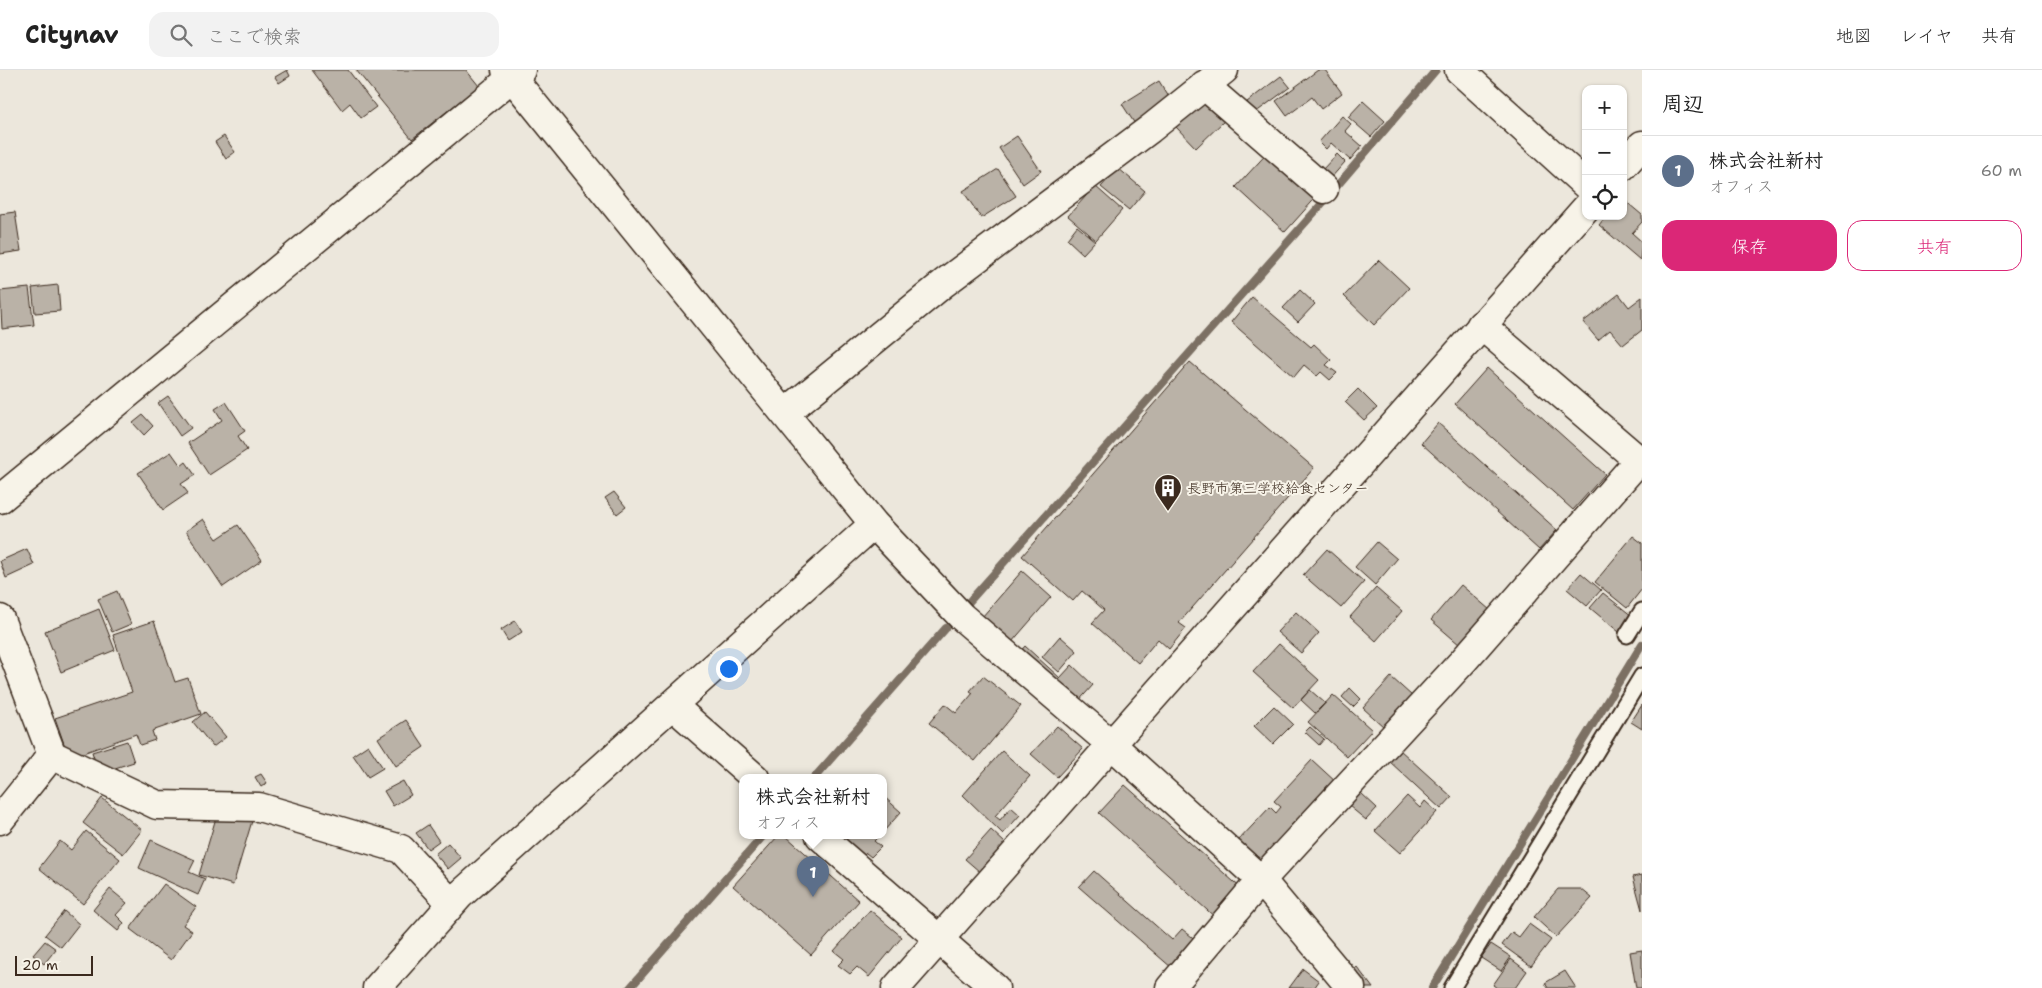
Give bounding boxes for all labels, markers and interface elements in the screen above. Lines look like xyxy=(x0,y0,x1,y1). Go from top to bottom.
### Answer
search box xyxy=(149,12,499,57)
text: Citynav xyxy=(25,19,119,51)
icon: search xyxy=(167,21,195,49)
text: ここで検索 xyxy=(207,24,302,49)
text: 地図 xyxy=(1836,24,1872,48)
text: レイヤ xyxy=(1900,24,1953,48)
text: 共有 xyxy=(1981,24,2017,48)
map controls xyxy=(1582,85,1627,220)
button: + xyxy=(1582,85,1627,130)
text: 周辺 xyxy=(1662,90,1704,118)
button: − xyxy=(1582,130,1627,175)
text: 株式会社新村 xyxy=(1709,148,1823,173)
text: 1 xyxy=(1674,160,1682,181)
text: 60 m xyxy=(1981,160,2022,181)
button: locate xyxy=(1582,175,1627,220)
text: オフィス xyxy=(1709,176,1773,197)
button: 保存 xyxy=(1662,220,1837,271)
button: 共有 xyxy=(1847,220,2022,271)
building icon: 長野市第三学校給食センター xyxy=(1153,473,1183,512)
place label: 長野市第三学校給食センター xyxy=(1187,479,1368,497)
your location xyxy=(716,656,742,682)
popup xyxy=(739,774,887,839)
text: 株式会社新村 xyxy=(756,784,870,809)
text: オフィス xyxy=(756,812,820,833)
pin: 1 xyxy=(797,856,829,897)
scale bar xyxy=(15,953,92,976)
text: 20 m xyxy=(22,956,58,974)

